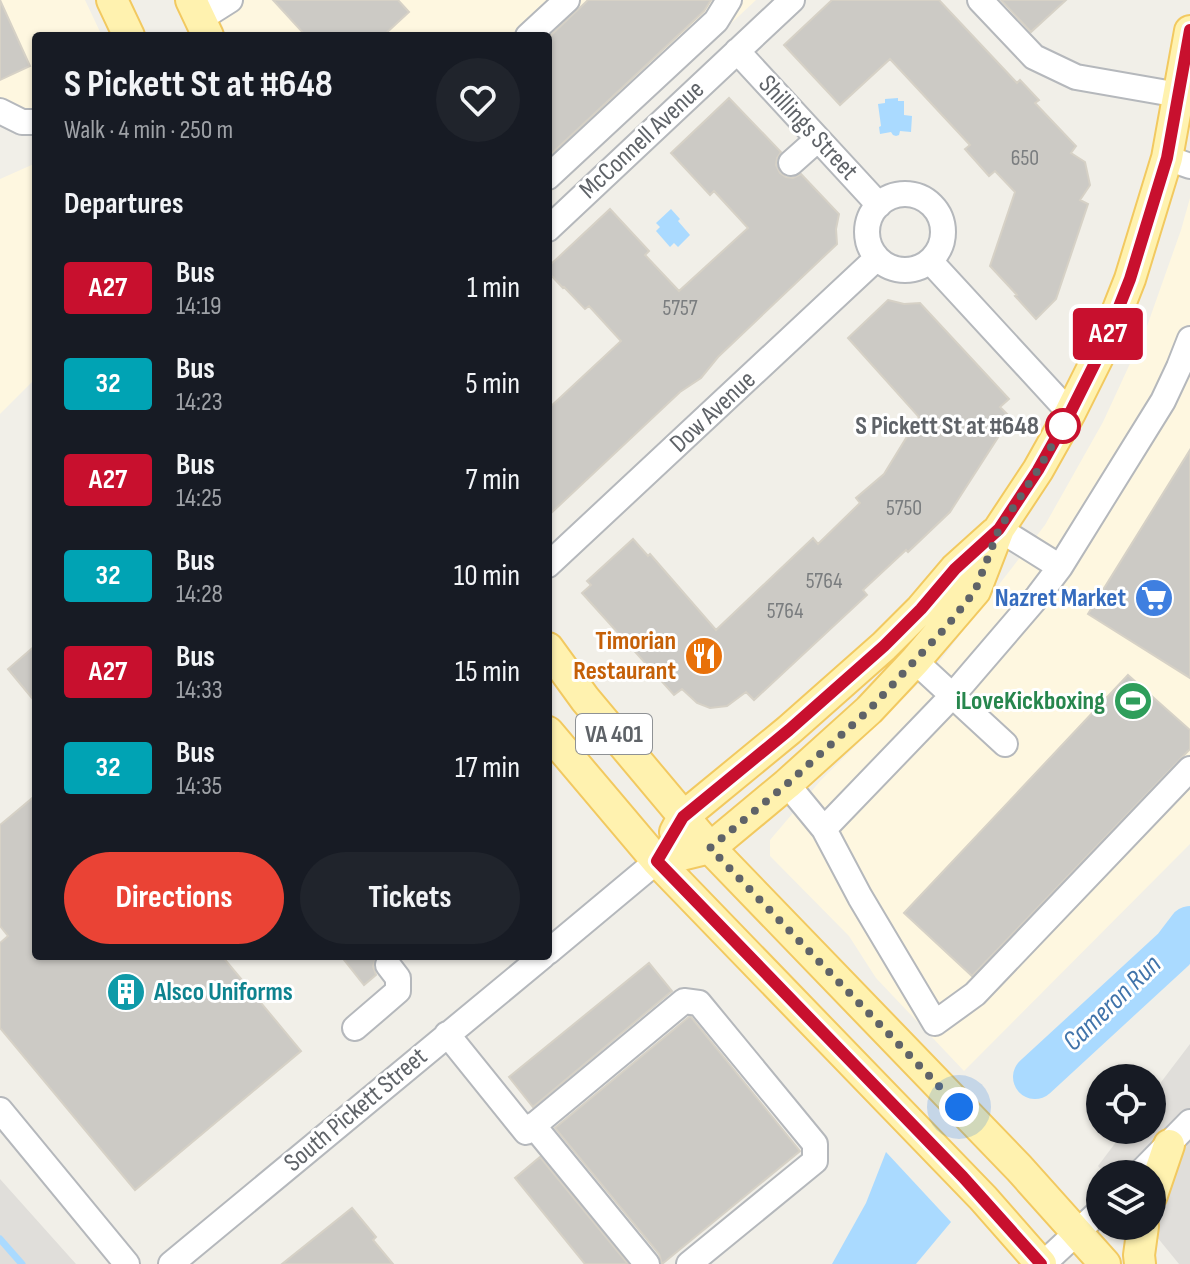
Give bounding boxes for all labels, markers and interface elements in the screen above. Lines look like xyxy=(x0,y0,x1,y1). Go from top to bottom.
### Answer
button: heart xyxy=(436,58,520,142)
text: S Pickett St at #648 xyxy=(64,62,333,107)
street label: Shillings Street xyxy=(752,69,864,187)
street label: McConnell Avenue xyxy=(573,74,711,206)
text: Walk · 4 min · 250 m xyxy=(64,115,233,146)
house number: 650 xyxy=(1011,145,1039,172)
text: Departures xyxy=(64,186,184,222)
text: Bus xyxy=(176,255,215,291)
text: 1 min xyxy=(467,270,520,306)
text: A27 xyxy=(89,271,127,304)
text: 14:19 xyxy=(176,291,222,322)
house number: 5757 xyxy=(662,295,698,322)
line badge: A27 xyxy=(1062,308,1154,360)
text: A27 xyxy=(1089,317,1127,350)
text: Bus xyxy=(176,351,215,387)
street label: Dow Avenue xyxy=(664,365,762,459)
text: 5 min xyxy=(466,366,520,402)
text: 32 xyxy=(96,367,120,400)
text: 14:23 xyxy=(176,387,223,418)
marker: S Pickett St at #648 xyxy=(1046,409,1080,443)
place label: S Pickett St at #648 xyxy=(855,411,1039,442)
text: Bus xyxy=(176,447,215,483)
text: 7 min xyxy=(466,462,520,498)
text: A27 xyxy=(89,463,127,496)
text: 14:25 xyxy=(176,483,222,514)
house number: 5750 xyxy=(886,495,922,522)
text: Bus xyxy=(176,543,215,579)
text: 10 min xyxy=(454,558,520,594)
text: 32 xyxy=(96,559,120,592)
house number: 5764 xyxy=(806,568,842,595)
supermarket icon: Nazret Market xyxy=(1133,577,1175,619)
text: 14:28 xyxy=(176,579,223,610)
place label: Nazret Market xyxy=(995,583,1126,614)
house number: 5764 xyxy=(767,598,803,625)
place label: Timorian Restaurant xyxy=(573,626,676,687)
restaurant icon: Timorian Restaurant xyxy=(683,635,725,677)
text: Bus xyxy=(176,639,215,675)
text: 15 min xyxy=(455,654,520,690)
text: A27 xyxy=(89,655,127,688)
text: 14:33 xyxy=(176,675,223,706)
sports icon: iLoveKickboxing xyxy=(1112,680,1154,722)
place label: iLoveKickboxing xyxy=(956,686,1105,717)
road number: VA 401 xyxy=(576,714,652,754)
text: Bus xyxy=(176,735,215,771)
text: 17 min xyxy=(455,750,520,786)
text: 32 xyxy=(96,751,120,784)
text: 14:35 xyxy=(176,771,222,802)
button: Directions xyxy=(64,852,284,944)
button: Tickets xyxy=(300,852,520,944)
water label: Cameron Run xyxy=(1056,948,1168,1058)
building icon: Alsco Uniforms xyxy=(105,971,147,1013)
place label: Alsco Uniforms xyxy=(153,977,293,1008)
street label: South Pickett Street xyxy=(278,1041,434,1179)
map controls xyxy=(1086,1064,1166,1240)
button: locate xyxy=(1086,1064,1166,1144)
your location xyxy=(939,1087,979,1127)
button: layers xyxy=(1086,1160,1166,1240)

